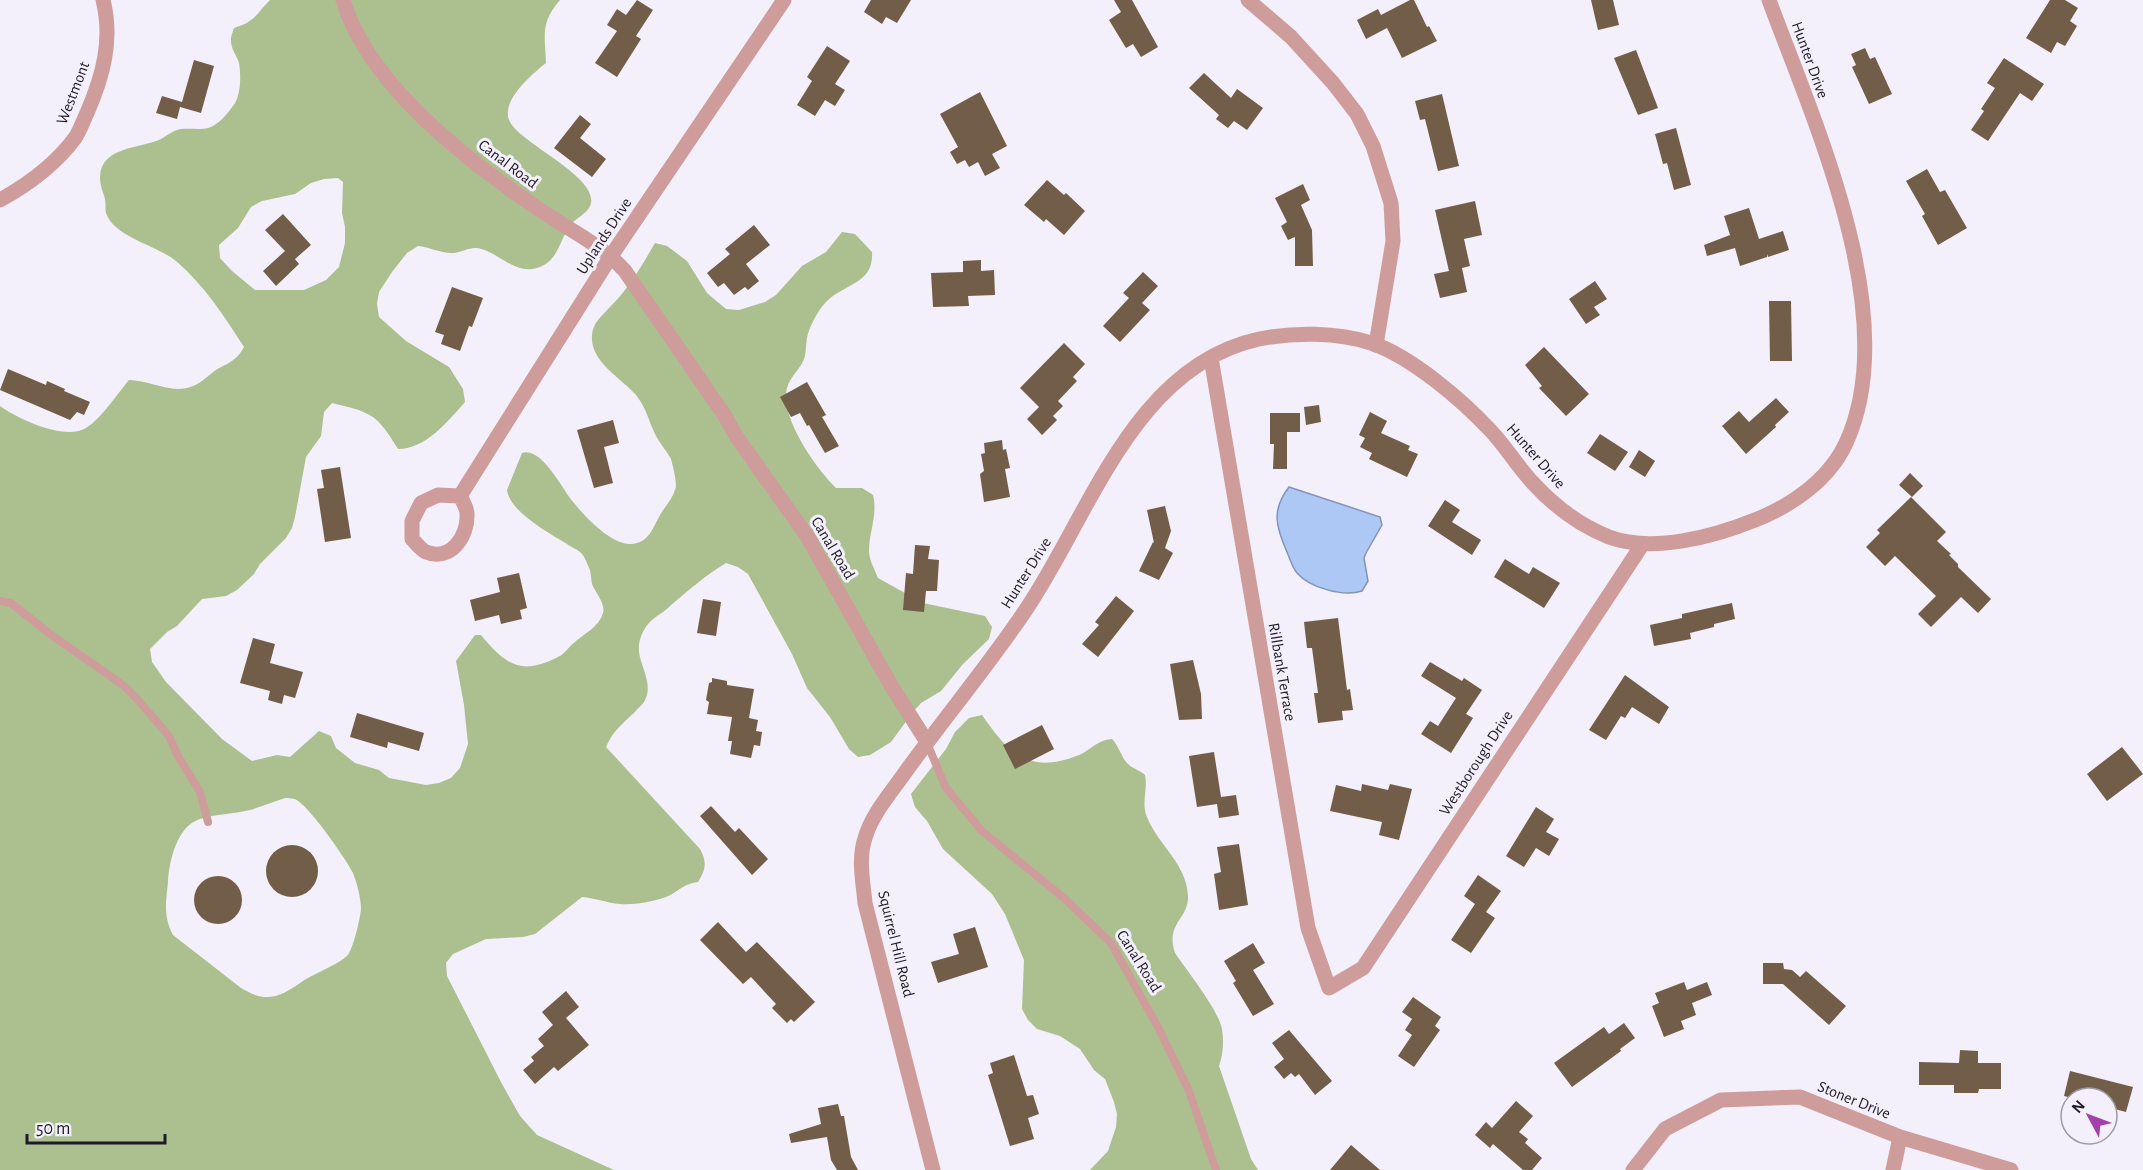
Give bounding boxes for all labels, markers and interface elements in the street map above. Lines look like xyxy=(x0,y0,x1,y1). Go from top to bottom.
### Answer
street label: Hunter Drive xyxy=(1789,19,1831,101)
street label: Westmont xyxy=(54,59,92,127)
street label: Canal Road xyxy=(475,137,541,191)
street label: Uplands Drive xyxy=(573,195,635,277)
street label: Hunter Drive xyxy=(1504,420,1568,492)
street label: Canal Road xyxy=(808,514,858,582)
street label: Hunter Drive xyxy=(998,535,1054,611)
street label: Rillbank Terrace xyxy=(1265,622,1299,722)
street label: Westborough Drive xyxy=(1436,708,1516,818)
street label: Squirrel Hill Road xyxy=(875,889,917,999)
street label: Canal Road xyxy=(1114,927,1164,995)
street label: Stoner Drive xyxy=(1815,1078,1893,1122)
north arrow xyxy=(2059,1086,2119,1146)
text: N xyxy=(2069,1097,2088,1116)
scale bar xyxy=(27,1107,165,1145)
text: 50 m xyxy=(36,1120,70,1138)

